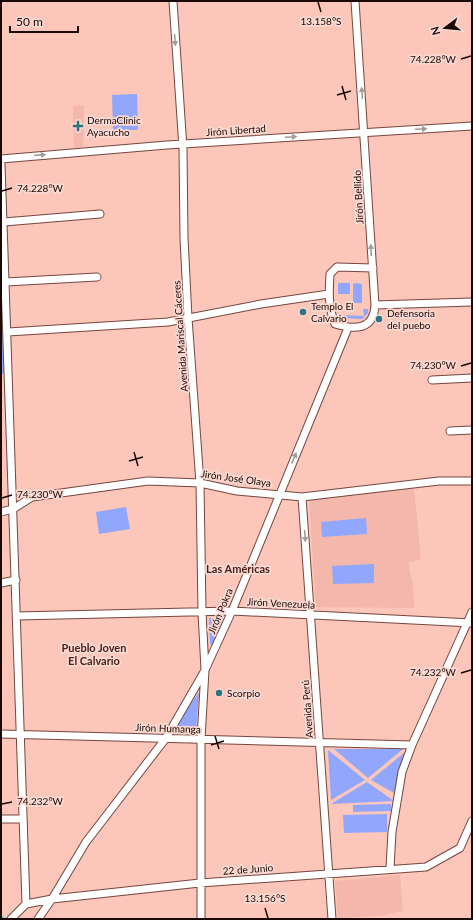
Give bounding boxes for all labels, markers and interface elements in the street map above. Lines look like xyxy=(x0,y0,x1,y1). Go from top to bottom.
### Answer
scale bar xyxy=(10,8,78,34)
north arrow xyxy=(425,8,465,48)
text: 50 m xyxy=(16,14,43,29)
text: 13.158°S xyxy=(301,15,341,27)
text: N xyxy=(427,25,442,37)
one-way arrow xyxy=(172,34,179,46)
text: 74.228°W xyxy=(410,53,457,65)
one-way arrow xyxy=(358,87,365,99)
place label: DermaClinic Ayacucho xyxy=(87,114,141,138)
marker: DermaClinic Ayacucho xyxy=(72,120,84,132)
street label: Jirón Libertad xyxy=(206,122,266,138)
one-way arrow xyxy=(415,125,427,132)
one-way arrow xyxy=(285,133,297,140)
one-way arrow xyxy=(34,151,46,158)
street label: Jirón Bellido xyxy=(351,169,365,224)
text: 74.228°W xyxy=(17,182,64,194)
one-way arrow xyxy=(368,244,375,256)
street label: Avenida Mariscal Cáceres xyxy=(170,280,190,392)
place label: Templo El Calvario xyxy=(311,300,353,324)
marker: Templo El Calvario xyxy=(298,307,308,317)
place label: Defensoria del puebo xyxy=(387,307,435,331)
marker: Defensoria del puebo xyxy=(374,314,384,324)
text: 74.230°W xyxy=(410,359,457,371)
one-way arrow xyxy=(291,451,297,463)
street label: Jirón José Olaya xyxy=(200,467,272,489)
text: 74.230°W xyxy=(17,488,64,500)
one-way arrow xyxy=(301,530,308,542)
district label: Las Américas xyxy=(206,562,270,575)
street label: Jirón Pokra xyxy=(205,586,235,636)
street label: Jirón Venezuela xyxy=(247,595,315,611)
district label: Pueblo Joven El Calvario xyxy=(62,641,126,667)
text: 74.232°W xyxy=(410,666,457,678)
street label: Avenida Perú xyxy=(299,680,315,738)
place label: Scorpio xyxy=(227,687,260,699)
marker: Scorpio xyxy=(214,688,224,698)
street label: Jirón Humanga xyxy=(135,721,201,735)
text: 74.232°W xyxy=(17,795,64,807)
street label: 22 de Junio xyxy=(222,861,274,877)
text: 13.156°S xyxy=(245,892,285,904)

